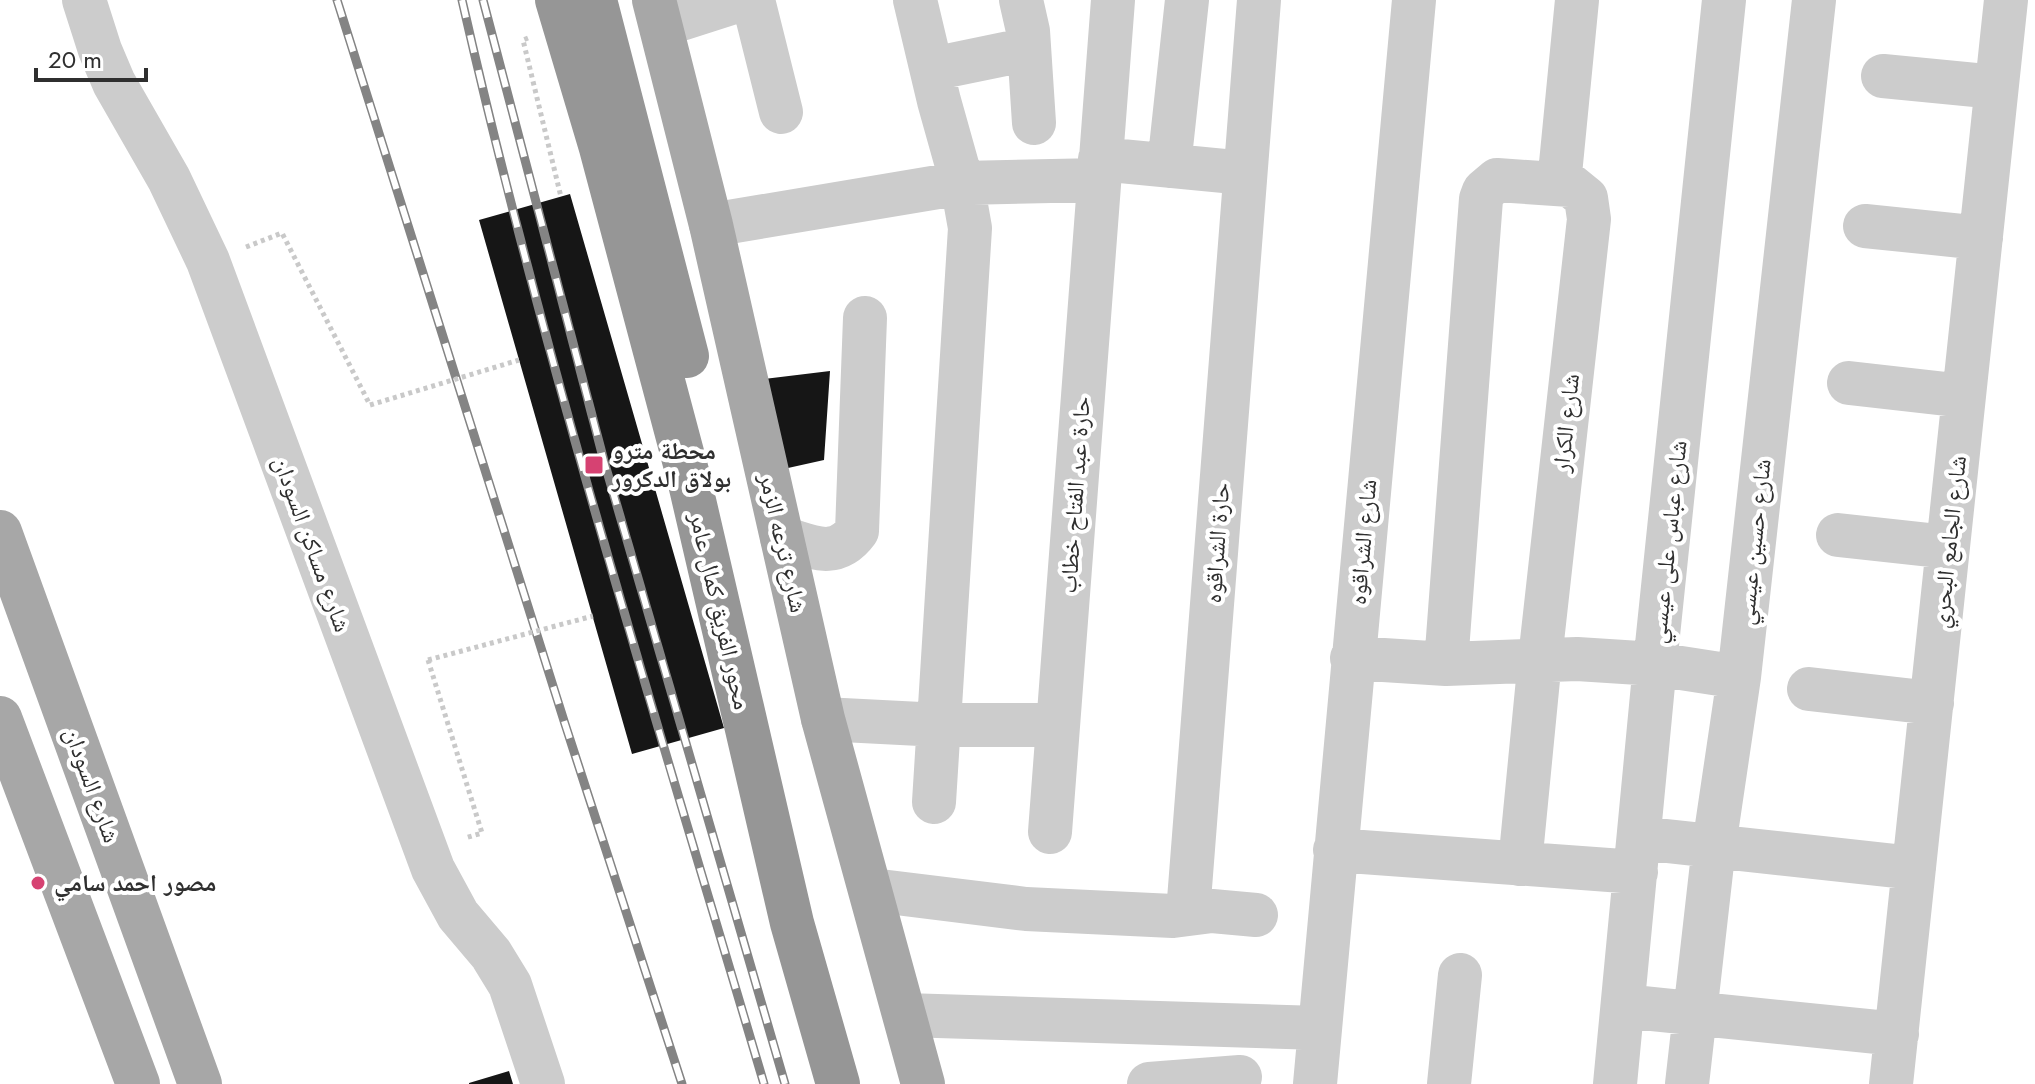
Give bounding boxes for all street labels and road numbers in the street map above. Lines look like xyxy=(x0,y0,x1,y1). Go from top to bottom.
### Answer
street label: شارع الكرار xyxy=(1543,372,1588,475)
street label: حارة عبد الفتاح خطاب xyxy=(1050,395,1099,595)
street label: شارع عباس على عيسي xyxy=(1639,438,1698,646)
street label: شارع مساكن السودان xyxy=(264,451,360,637)
street label: شارع الجامع البحري xyxy=(1922,454,1977,630)
street label: شارع حسين عيسي xyxy=(1727,457,1782,627)
street label: شارع ترعه الزمر xyxy=(750,469,817,616)
street label: شارع الشراقوه xyxy=(1340,478,1385,606)
street label: حارة الشراقوه xyxy=(1195,481,1238,604)
street label: محور الفريق كمال عامر xyxy=(681,508,760,713)
street label: شارع السودان xyxy=(55,722,130,847)

